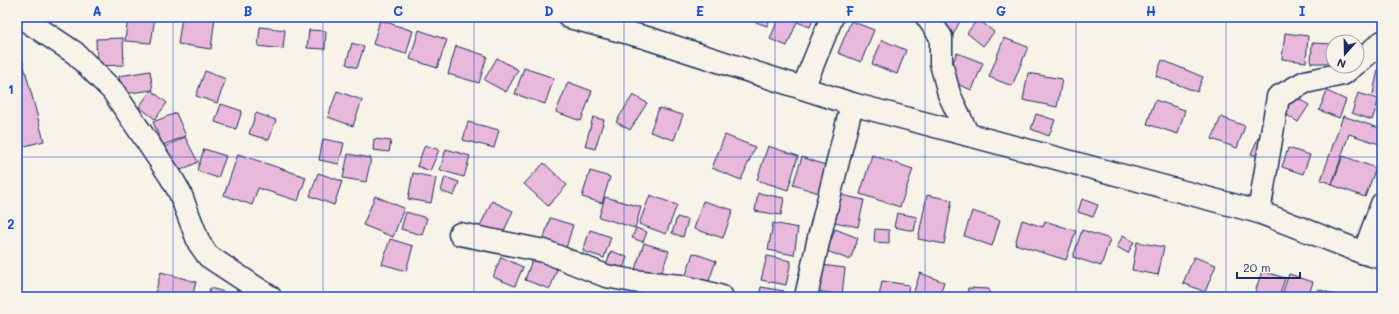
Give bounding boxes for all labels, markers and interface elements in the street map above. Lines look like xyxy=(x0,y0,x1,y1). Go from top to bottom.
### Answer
text: A xyxy=(92,2,102,19)
text: B xyxy=(244,2,253,19)
text: C xyxy=(393,2,403,19)
text: D xyxy=(544,2,554,19)
text: E xyxy=(696,2,704,19)
text: F xyxy=(846,2,854,19)
text: G xyxy=(996,2,1006,19)
text: H xyxy=(1146,2,1156,19)
text: I xyxy=(1299,2,1306,19)
north arrow xyxy=(1325,34,1365,74)
text: N xyxy=(1335,55,1348,72)
text: 1 xyxy=(8,80,14,97)
text: 2 xyxy=(7,215,15,232)
scale bar xyxy=(1237,254,1300,280)
text: 20 m xyxy=(1243,259,1271,275)

